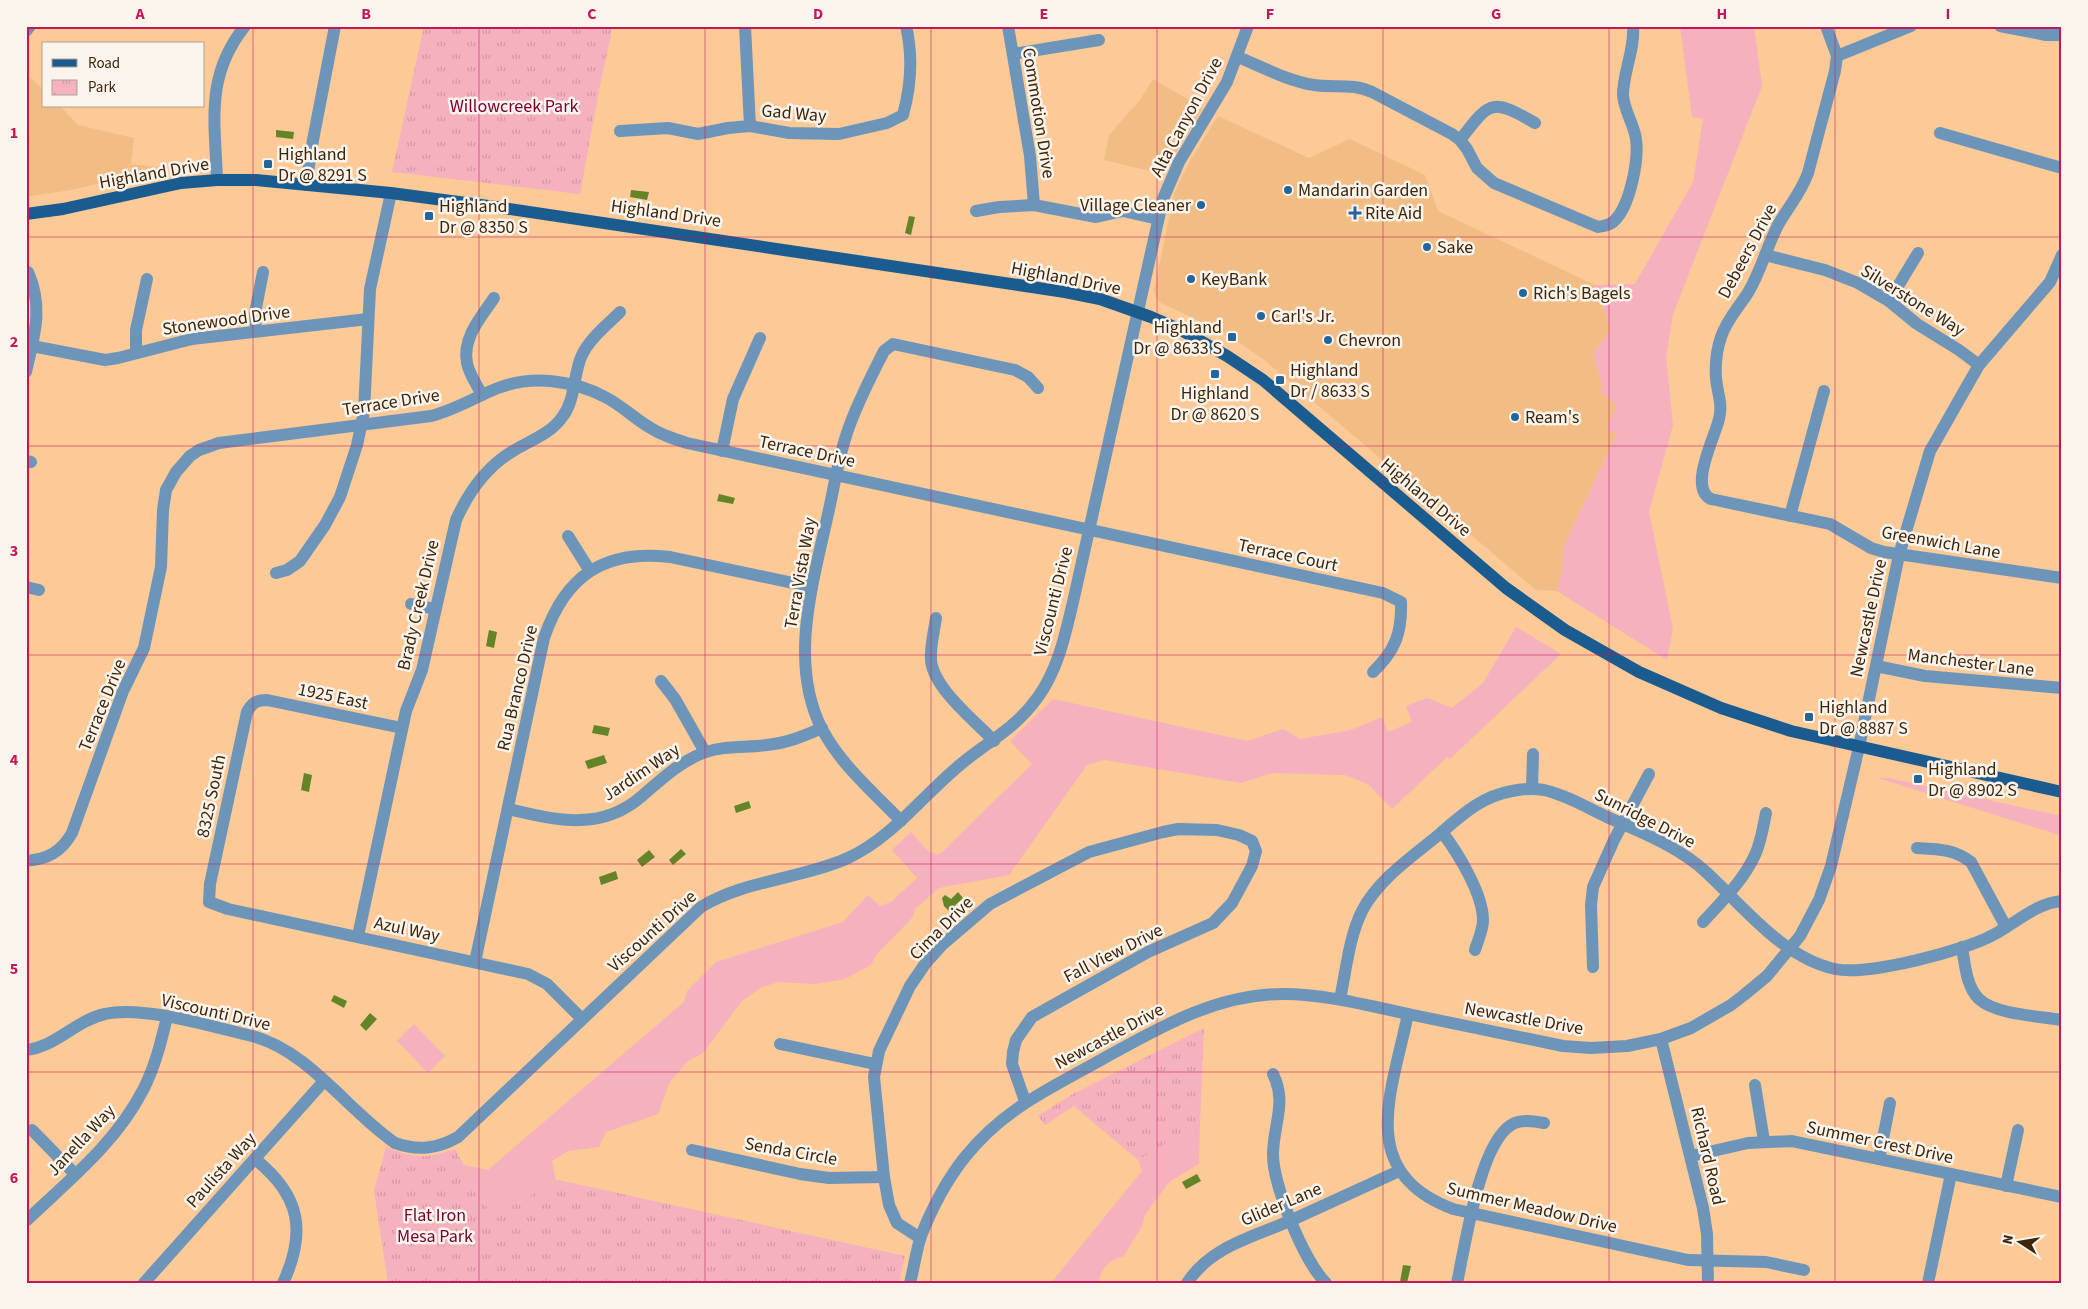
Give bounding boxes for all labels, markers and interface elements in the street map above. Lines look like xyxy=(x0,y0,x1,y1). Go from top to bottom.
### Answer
text: A xyxy=(134,3,145,25)
text: B xyxy=(361,3,371,25)
text: C xyxy=(587,3,597,25)
text: D xyxy=(813,3,823,25)
text: E xyxy=(1040,3,1048,25)
text: F xyxy=(1266,3,1274,25)
text: G xyxy=(1491,3,1501,25)
text: H xyxy=(1717,3,1727,25)
text: I xyxy=(1946,3,1950,25)
legend xyxy=(42,42,205,108)
street label: Commotion Drive xyxy=(1016,46,1061,180)
text: Road xyxy=(88,53,120,74)
street label: Alta Canyon Drive xyxy=(1144,53,1229,182)
text: Park xyxy=(88,77,117,98)
park label: Willowcreek Park xyxy=(450,94,578,119)
street label: Gad Way xyxy=(760,98,828,129)
text: 1 xyxy=(10,122,18,144)
place label: Highland Dr @ 8291 S xyxy=(278,142,367,188)
street label: Highland Drive xyxy=(97,152,211,195)
marker: Highland Dr @ 8291 S xyxy=(262,158,274,170)
place label: Mandarin Garden xyxy=(1298,178,1428,203)
marker: Mandarin Garden xyxy=(1282,184,1294,196)
street label: Highland Drive xyxy=(609,193,723,234)
place label: Village Cleaner xyxy=(1080,193,1192,218)
place label: Highland Dr @ 8350 S xyxy=(439,194,528,240)
marker: Village Cleaner xyxy=(1195,199,1207,211)
street label: Debeers Drive xyxy=(1712,199,1783,303)
place label: Rite Aid xyxy=(1365,201,1422,226)
marker: Rite Aid xyxy=(1349,207,1361,219)
marker: Highland Dr @ 8350 S xyxy=(423,210,435,222)
place label: Sake xyxy=(1437,235,1473,260)
marker: Sake xyxy=(1421,241,1433,253)
street label: Highland Drive xyxy=(1009,256,1123,301)
street label: Silverstone Way xyxy=(1856,258,1970,343)
place label: KeyBank xyxy=(1201,267,1267,292)
marker: KeyBank xyxy=(1185,273,1197,285)
place label: Rich's Bagels xyxy=(1533,281,1630,306)
marker: Rich's Bagels xyxy=(1517,287,1529,299)
street label: Stonewood Drive xyxy=(161,299,292,342)
place label: Carl's Jr. xyxy=(1271,304,1335,329)
marker: Carl's Jr. xyxy=(1255,310,1267,322)
place label: Highland Dr @ 8633 S xyxy=(1133,315,1222,361)
place label: Chevron xyxy=(1338,328,1401,353)
text: 2 xyxy=(10,331,18,353)
marker: Highland Dr @ 8633 S xyxy=(1226,331,1238,343)
marker: Chevron xyxy=(1322,334,1334,346)
place label: Highland Dr / 8633 S xyxy=(1290,358,1370,404)
marker: Highland Dr @ 8620 S xyxy=(1209,368,1221,380)
marker: Highland Dr / 8633 S xyxy=(1274,374,1286,386)
place label: Highland Dr @ 8620 S xyxy=(1171,381,1259,427)
street label: Terrace Drive xyxy=(341,382,441,422)
place label: Ream's xyxy=(1525,405,1579,430)
marker: Ream's xyxy=(1509,411,1521,423)
street label: Terrace Drive xyxy=(756,429,857,474)
street label: Highland Drive xyxy=(1375,452,1476,543)
street label: Terra Vista Way xyxy=(778,515,823,631)
street label: Greenwich Lane xyxy=(1879,520,2002,565)
street label: Terrace Court xyxy=(1236,533,1340,578)
street label: Brady Creek Drive xyxy=(391,537,446,673)
text: 3 xyxy=(10,540,18,562)
street label: Viscounti Drive xyxy=(1028,544,1079,658)
street label: Newcastle Drive xyxy=(1844,557,1893,679)
street label: Rua Branco Drive xyxy=(491,623,544,753)
street label: Manchester Lane xyxy=(1906,642,2036,683)
street label: Terrace Drive xyxy=(73,655,132,755)
street label: 1925 East xyxy=(295,677,370,716)
place label: Highland Dr @ 8887 S xyxy=(1819,695,1908,741)
marker: Highland Dr @ 8887 S xyxy=(1803,711,1815,723)
street label: Jardim Way xyxy=(598,737,685,807)
text: 4 xyxy=(10,749,19,771)
street label: 8325 South xyxy=(190,752,232,840)
place label: Highland Dr @ 8902 S xyxy=(1928,757,2017,803)
marker: Highland Dr @ 8902 S xyxy=(1912,773,1924,785)
street label: Sunridge Drive xyxy=(1590,782,1700,855)
street label: Viscounti Drive xyxy=(603,885,702,978)
street label: Cima Drive xyxy=(904,891,979,966)
street label: Azul Way xyxy=(372,910,443,949)
street label: Fall View Drive xyxy=(1059,918,1167,989)
text: 5 xyxy=(10,958,18,980)
street label: Viscounti Drive xyxy=(159,988,273,1037)
street label: Newcastle Drive xyxy=(1463,996,1585,1041)
street label: Newcastle Drive xyxy=(1050,997,1168,1076)
street label: Janella Way xyxy=(42,1099,121,1182)
street label: Richard Road xyxy=(1684,1105,1731,1208)
street label: Summer Crest Drive xyxy=(1804,1115,1956,1170)
street label: Paulista Way xyxy=(181,1127,263,1214)
street label: Senda Circle xyxy=(743,1131,839,1172)
text: 6 xyxy=(10,1167,18,1189)
street label: Glider Lane xyxy=(1237,1176,1325,1233)
street label: Summer Meadow Drive xyxy=(1444,1176,1620,1239)
park label: Flat Iron Mesa Park xyxy=(397,1203,473,1249)
north arrow xyxy=(1996,1216,2046,1266)
text: N xyxy=(1998,1233,2019,1246)

